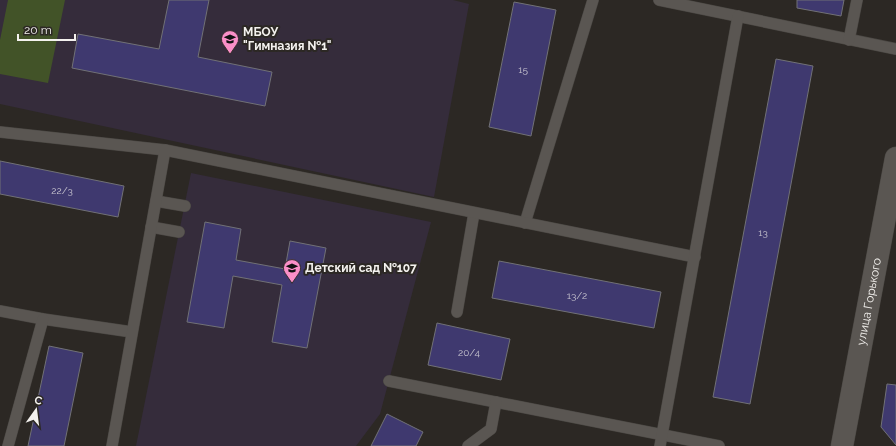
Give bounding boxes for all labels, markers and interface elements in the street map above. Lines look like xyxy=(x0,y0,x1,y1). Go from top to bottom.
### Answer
scale bar xyxy=(18,16,75,42)
text: 20 m xyxy=(24,23,52,37)
place label: МБОУ "Гимназия №1" xyxy=(243,25,332,53)
school or university icon: МБОУ "Гимназия №1" xyxy=(220,29,240,54)
house number: 15 xyxy=(518,64,528,75)
house number: 22/3 xyxy=(51,185,73,196)
house number: 13 xyxy=(758,227,768,238)
street label: улица Горького xyxy=(854,257,884,346)
school or university icon: Детский сад №107 xyxy=(282,258,302,283)
place label: Детский сад №107 xyxy=(305,261,417,275)
house number: 13/2 xyxy=(567,290,587,301)
house number: 20/4 xyxy=(458,347,480,358)
north arrow xyxy=(16,390,56,430)
text: С xyxy=(33,394,44,408)

